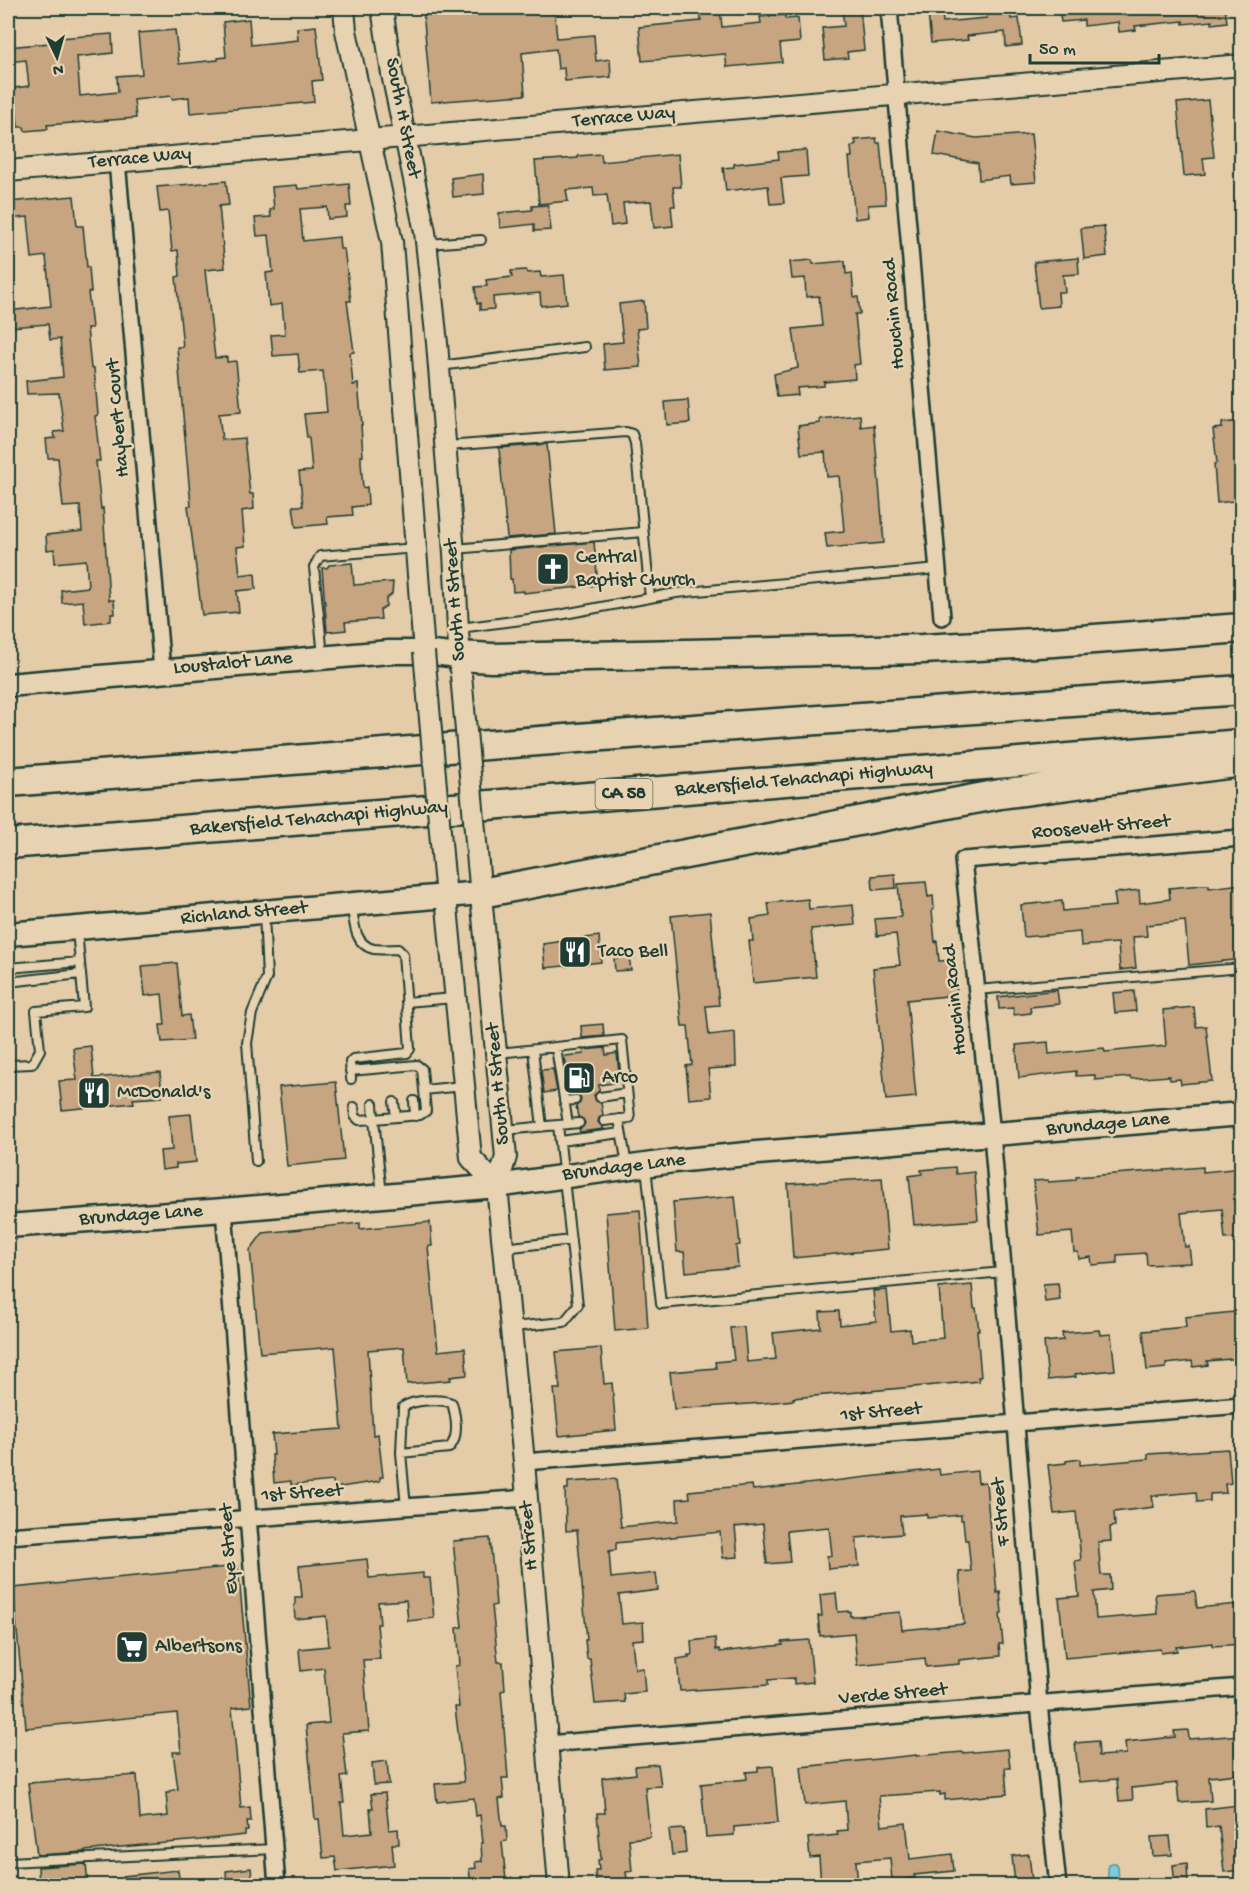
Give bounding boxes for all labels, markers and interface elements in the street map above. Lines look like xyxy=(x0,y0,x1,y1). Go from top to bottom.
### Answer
north arrow xyxy=(27,27,87,87)
scale bar xyxy=(1030,27,1159,65)
text: 50 m xyxy=(1039,40,1076,61)
street label: South H Street xyxy=(379,56,425,182)
text: N xyxy=(51,59,64,78)
street label: Terrace Way xyxy=(571,102,677,134)
street label: Terrace Way xyxy=(87,143,193,175)
street label: Houchin Road xyxy=(879,255,911,370)
street label: Haybert Court xyxy=(102,356,136,478)
street label: South H Street xyxy=(440,536,472,662)
place label: Central Baptist Church xyxy=(575,547,696,593)
church icon: Central Baptist Church xyxy=(535,551,571,587)
street label: Loustalot Lane xyxy=(172,647,294,681)
street label: Bakersfield Tehachapi Highway xyxy=(673,757,934,803)
road number: CA 58 xyxy=(596,779,652,809)
street label: Bakersfield Tehachapi Highway xyxy=(188,796,449,842)
street label: Roosevelt Street xyxy=(1031,810,1173,846)
street label: Richland Street xyxy=(180,897,310,931)
restaurant icon: Taco Bell xyxy=(557,934,593,970)
place label: Taco Bell xyxy=(597,941,668,964)
street label: Houchin Road xyxy=(939,941,973,1056)
street label: South H Street xyxy=(482,1020,516,1146)
fuel station icon: Arco xyxy=(561,1060,597,1096)
place label: Arco xyxy=(602,1067,638,1090)
restaurant icon: McDonald's xyxy=(76,1075,112,1111)
place label: McDonald's xyxy=(117,1082,211,1105)
street label: Brundage Lane xyxy=(1044,1108,1171,1142)
street label: Brundage Lane xyxy=(560,1149,687,1187)
street label: Brundage Lane xyxy=(77,1200,204,1232)
street label: 1st Street xyxy=(838,1398,925,1428)
street label: F Street xyxy=(987,1475,1017,1548)
street label: 1st Street xyxy=(259,1480,345,1508)
street label: H Street xyxy=(515,1499,544,1572)
street label: Eye Street xyxy=(215,1501,245,1595)
supermarket icon: Albertsons xyxy=(114,1629,150,1665)
place label: Albertsons xyxy=(155,1636,243,1659)
street label: Verde Street xyxy=(837,1679,950,1711)

